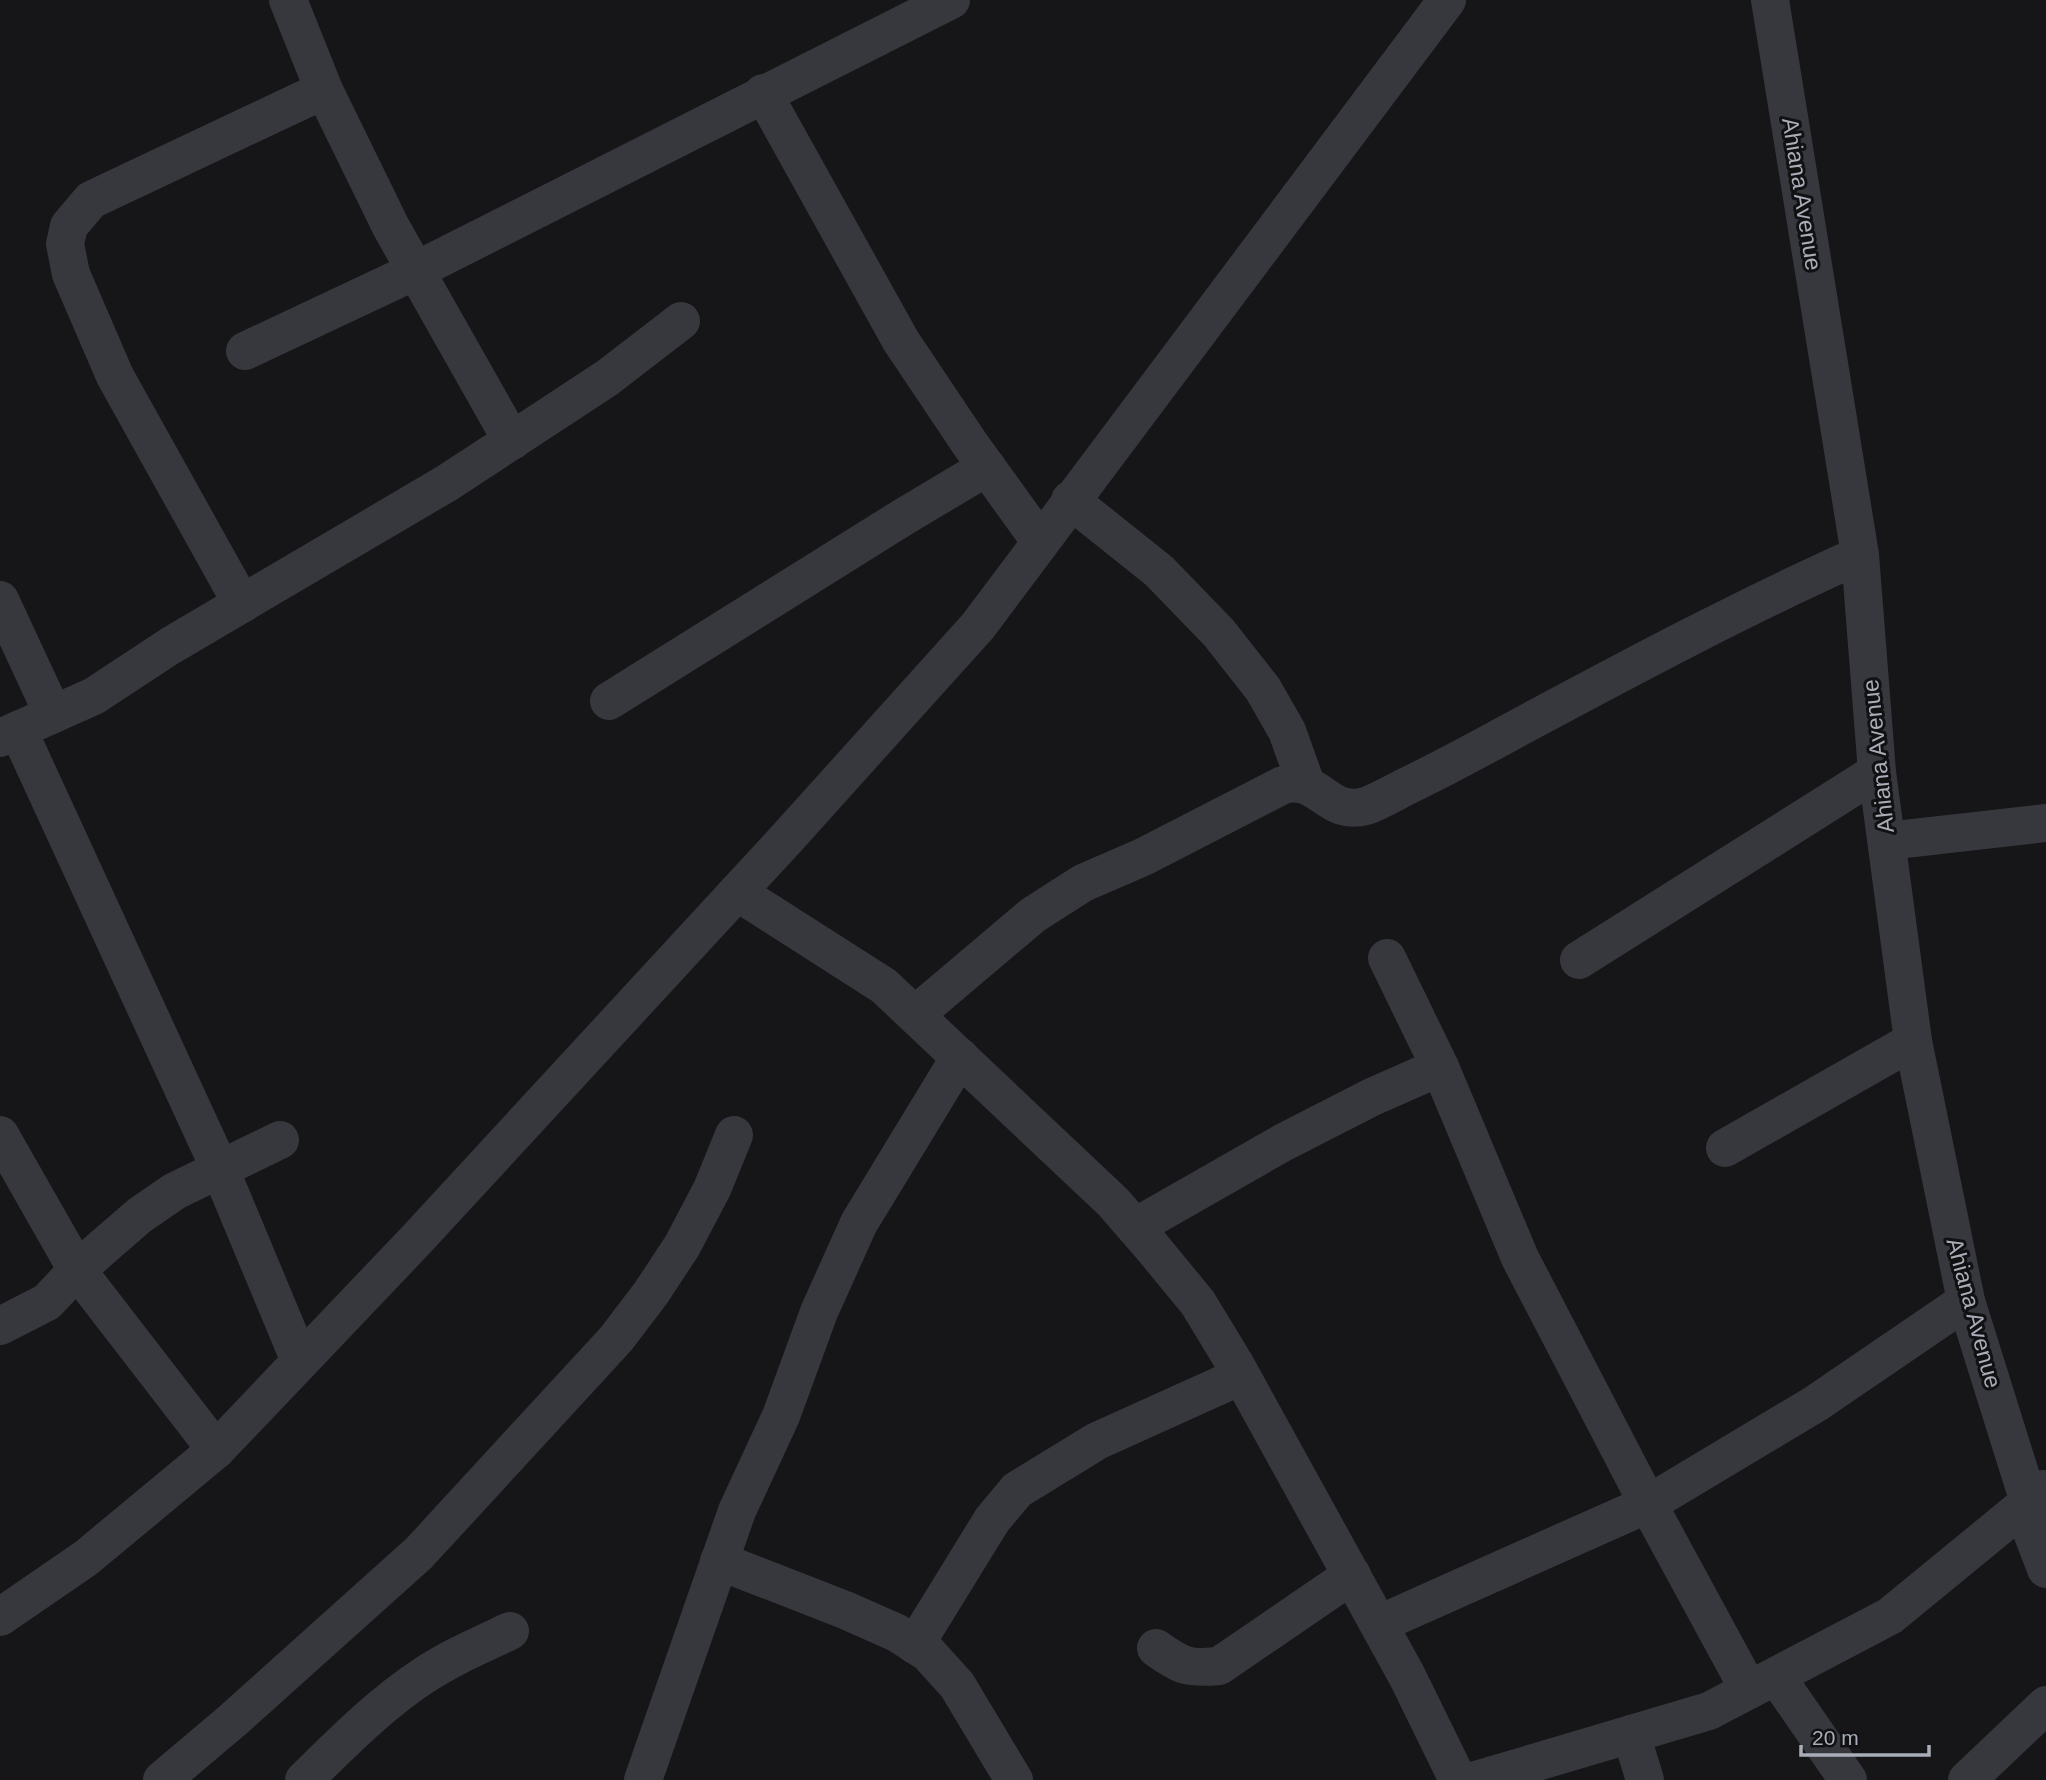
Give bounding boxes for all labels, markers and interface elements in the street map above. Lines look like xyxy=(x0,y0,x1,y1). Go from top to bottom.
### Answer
street label: Ahiana Avenue xyxy=(1777,116,1827,272)
street label: Ahiana Avenue xyxy=(1857,678,1899,834)
street label: Ahiana Avenue xyxy=(1941,1235,2007,1391)
scale bar xyxy=(1801,1714,1929,1758)
text: 20 m xyxy=(1812,1726,1859,1749)

